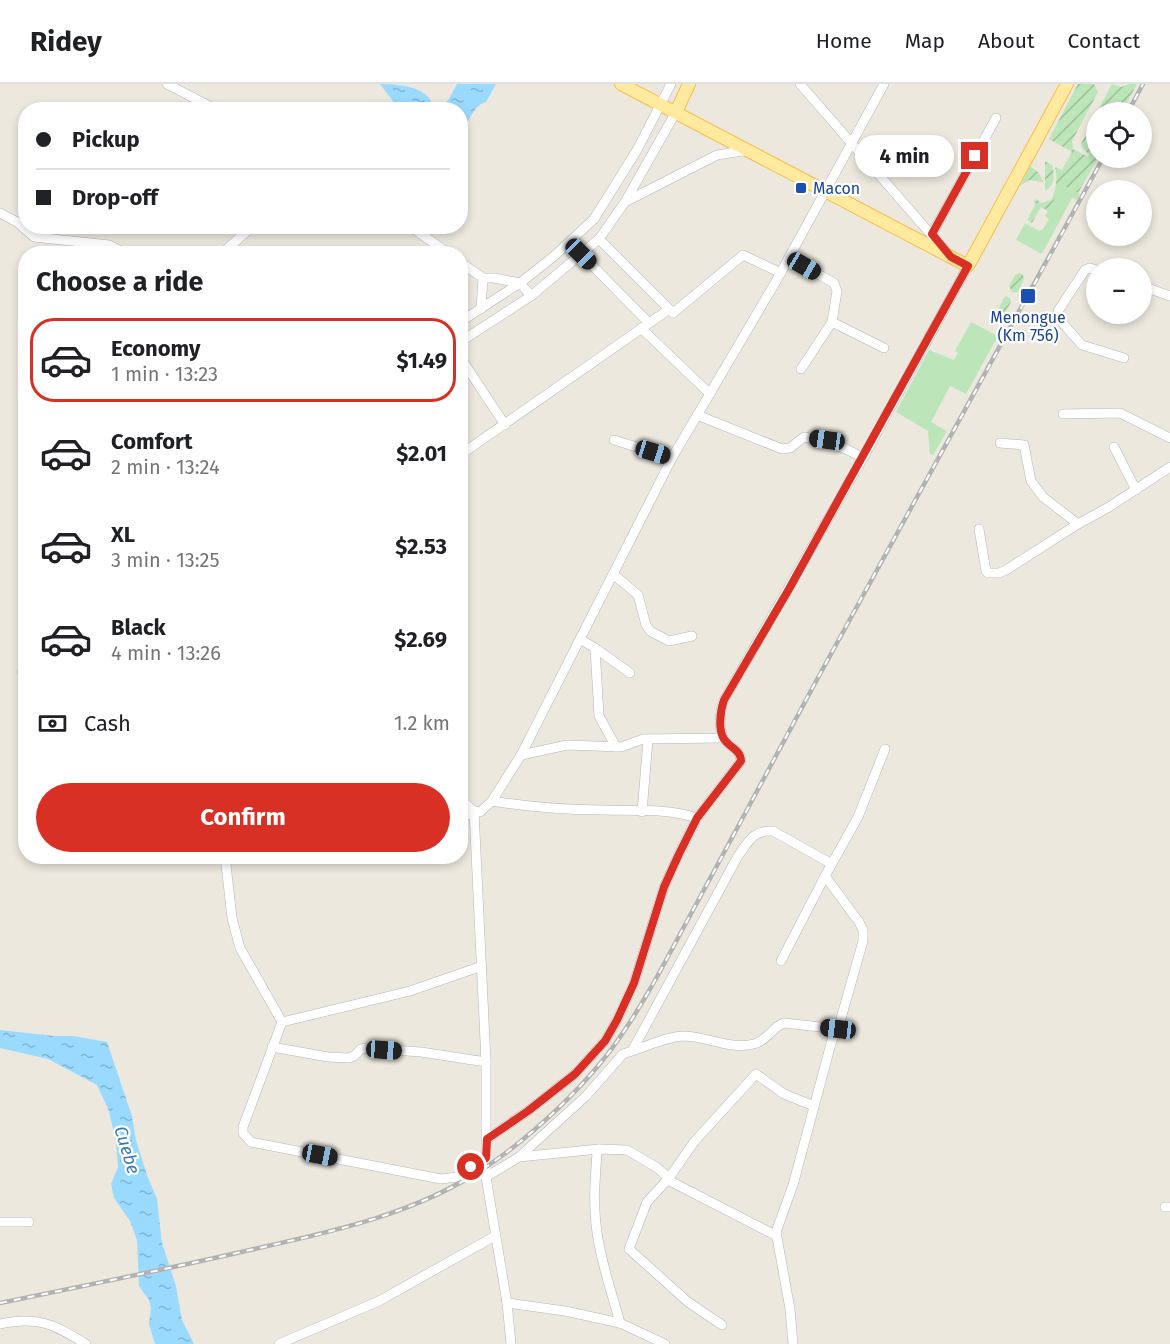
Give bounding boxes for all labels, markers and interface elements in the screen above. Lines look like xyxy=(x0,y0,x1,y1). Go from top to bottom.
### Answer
text: Ridey xyxy=(30,25,102,58)
text: Home xyxy=(816,28,872,54)
text: Map xyxy=(905,28,945,54)
text: About xyxy=(978,28,1035,54)
text: Contact xyxy=(1068,28,1140,54)
map controls xyxy=(1086,102,1152,324)
button: locate xyxy=(1086,102,1152,168)
text: Pickup xyxy=(72,126,140,153)
callout: 4 min xyxy=(855,135,954,177)
route end xyxy=(961,142,988,169)
text: 4 min xyxy=(879,144,930,168)
place label: Macon xyxy=(813,179,860,198)
button: + xyxy=(1086,180,1152,246)
marker: Macon xyxy=(794,181,808,195)
text: Drop-off xyxy=(72,184,158,211)
car xyxy=(562,235,600,273)
car xyxy=(784,249,824,283)
button: − xyxy=(1086,258,1152,324)
text: Choose a ride xyxy=(36,266,203,298)
marker: Menongue (Km 756) xyxy=(1019,287,1037,305)
place label: Menongue (Km 756) xyxy=(990,308,1066,345)
icon: car xyxy=(39,333,93,387)
text: Economy xyxy=(111,335,200,362)
text: $1.49 xyxy=(396,347,447,374)
text: 1 min · 13:23 xyxy=(111,362,218,386)
icon: car xyxy=(39,426,93,480)
text: Comfort xyxy=(111,428,192,455)
car xyxy=(808,429,846,451)
car xyxy=(633,438,673,466)
text: $2.01 xyxy=(396,440,447,467)
text: 2 min · 13:24 xyxy=(111,455,220,479)
icon: car xyxy=(39,519,93,573)
text: XL xyxy=(111,521,135,548)
text: $2.53 xyxy=(395,533,447,560)
text: 3 min · 13:25 xyxy=(111,548,220,572)
icon: car xyxy=(39,612,93,666)
text: Black xyxy=(111,614,166,641)
text: $2.69 xyxy=(394,626,447,653)
text: 4 min · 13:26 xyxy=(111,641,221,665)
icon: cash xyxy=(36,707,69,740)
text: Cash xyxy=(84,710,131,737)
text: 1.2 km xyxy=(394,711,450,735)
button: Confirm xyxy=(36,783,450,852)
car xyxy=(819,1018,857,1040)
car xyxy=(365,1040,403,1060)
water label: Cuebe xyxy=(109,1123,145,1177)
car xyxy=(301,1143,339,1167)
route start xyxy=(457,1153,484,1180)

